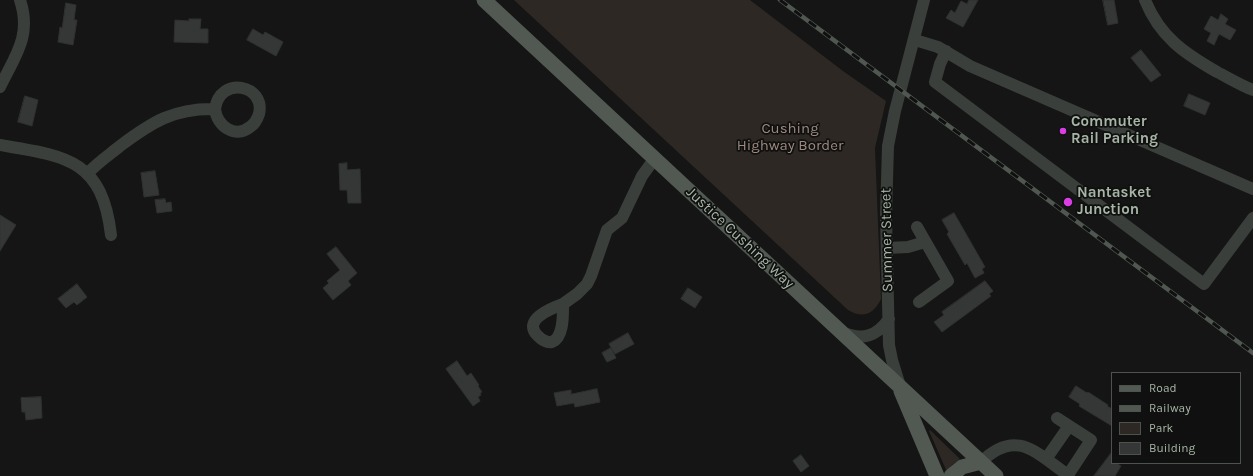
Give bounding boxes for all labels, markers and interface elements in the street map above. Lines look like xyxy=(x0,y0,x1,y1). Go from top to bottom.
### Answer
place label: Commuter Rail Parking xyxy=(1071,113,1158,148)
park label: Cushing Highway Border xyxy=(737,120,843,155)
marker: Commuter Rail Parking xyxy=(1058,126,1068,136)
street label: Justice Cushing Way xyxy=(682,183,798,293)
place label: Nantasket Junction xyxy=(1077,184,1151,219)
street label: Summer Street xyxy=(877,188,897,292)
marker: Nantasket Junction xyxy=(1062,196,1074,208)
legend xyxy=(1111,372,1241,464)
text: Road xyxy=(1149,381,1177,395)
text: Railway xyxy=(1149,401,1191,415)
text: Park xyxy=(1149,421,1173,435)
text: Building xyxy=(1149,441,1195,455)

